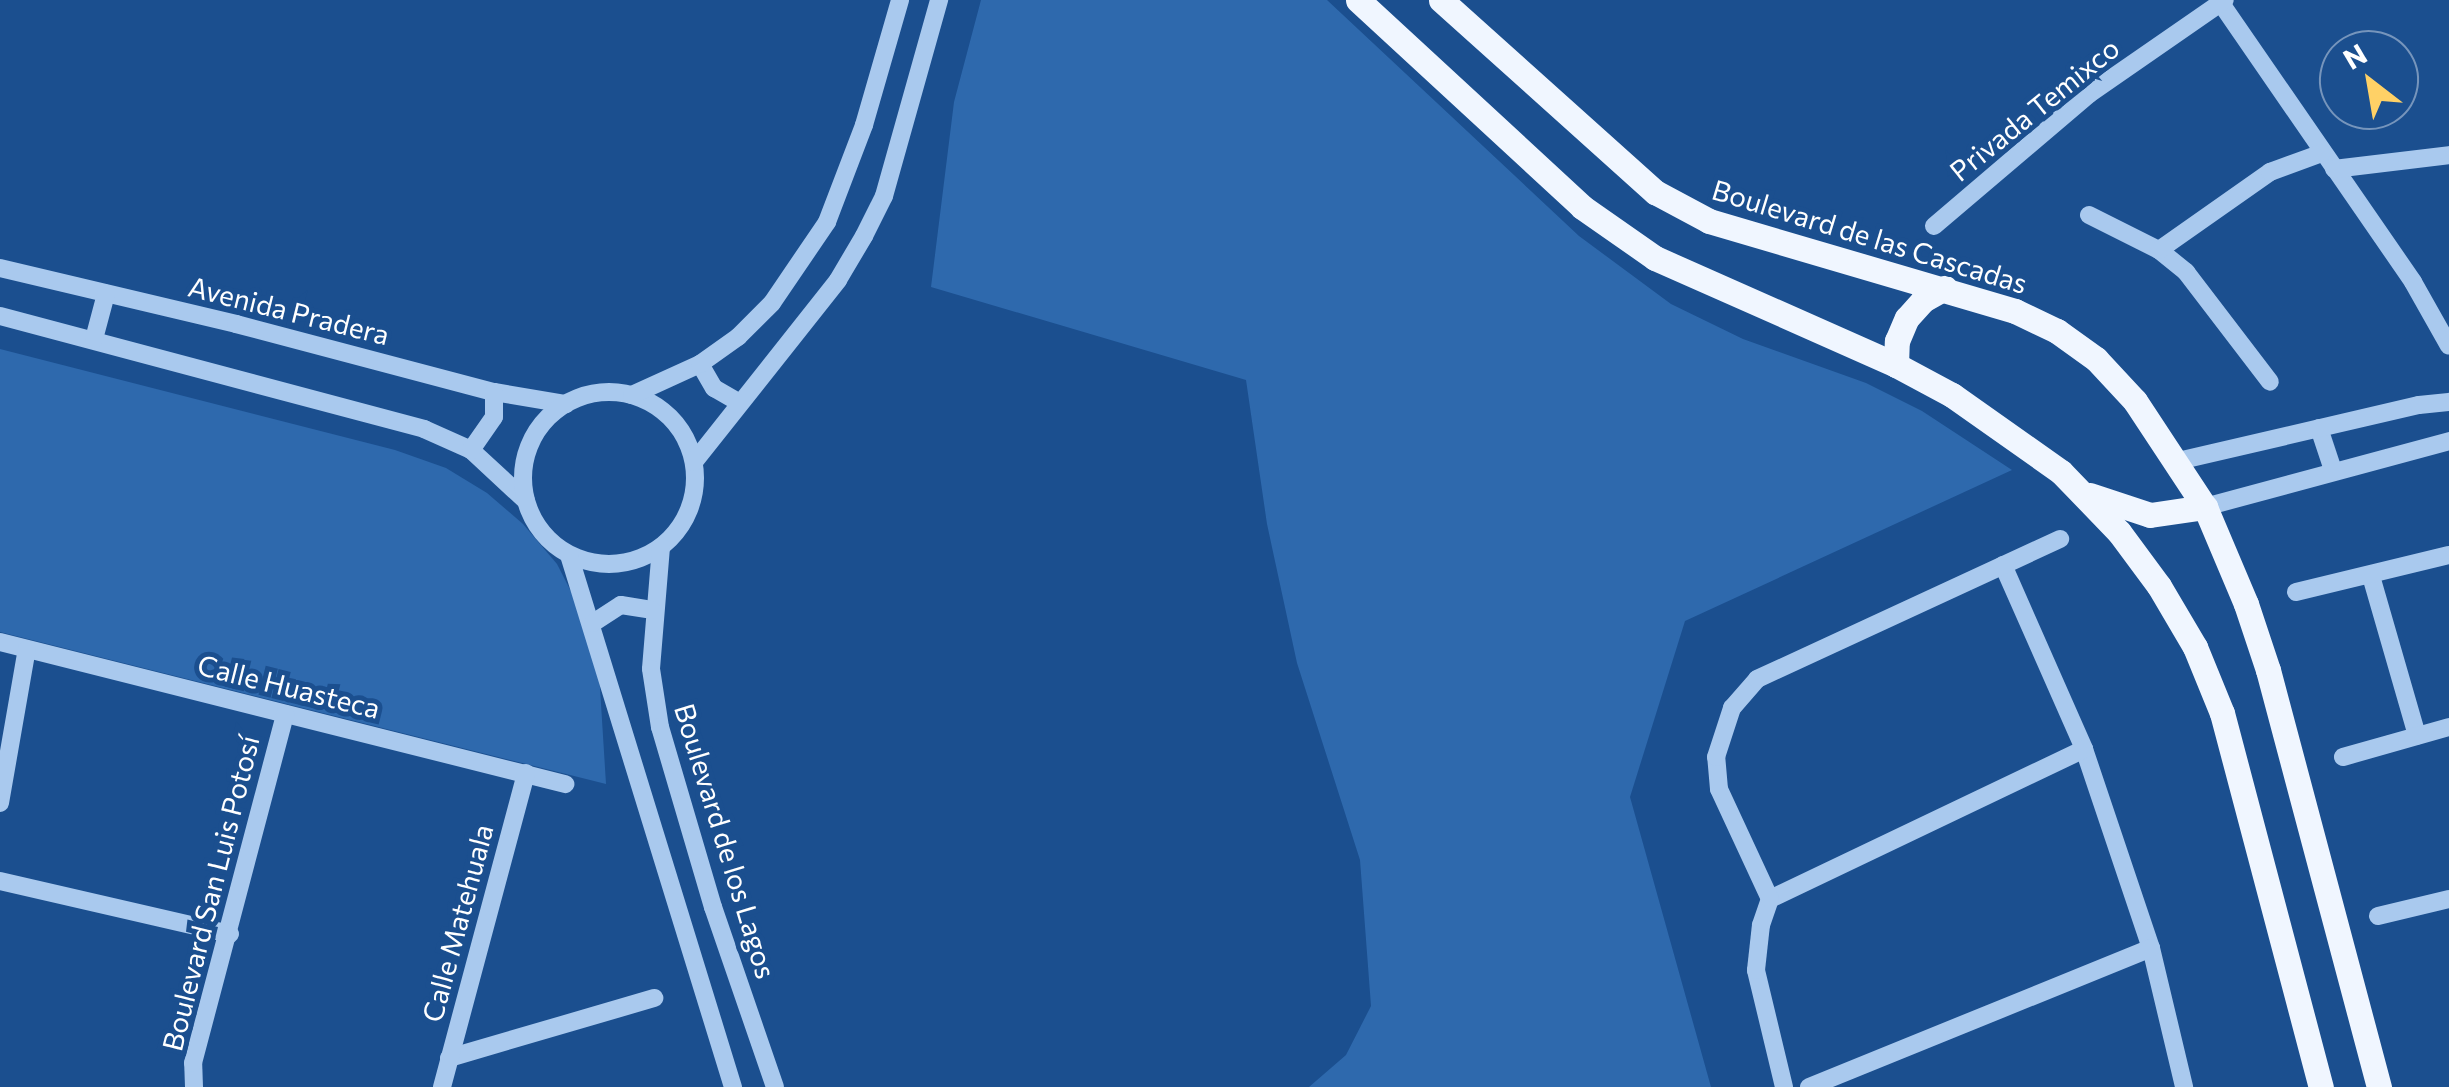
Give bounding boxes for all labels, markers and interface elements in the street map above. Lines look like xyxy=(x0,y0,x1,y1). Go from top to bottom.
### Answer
north arrow xyxy=(2319,30,2419,130)
street label: Privada Temixco xyxy=(1943,31,2125,187)
text: N xyxy=(2337,36,2372,76)
street label: Boulevard de las Cascadas xyxy=(1708,172,2032,300)
street label: Avenida Pradera xyxy=(185,269,393,351)
street label: Calle Huasteca xyxy=(194,647,384,725)
street label: Boulevard de los Lagos xyxy=(668,700,784,982)
street label: Boulevard San Luis Potosí xyxy=(155,732,265,1054)
street label: Calle Matehuala xyxy=(414,820,500,1026)

